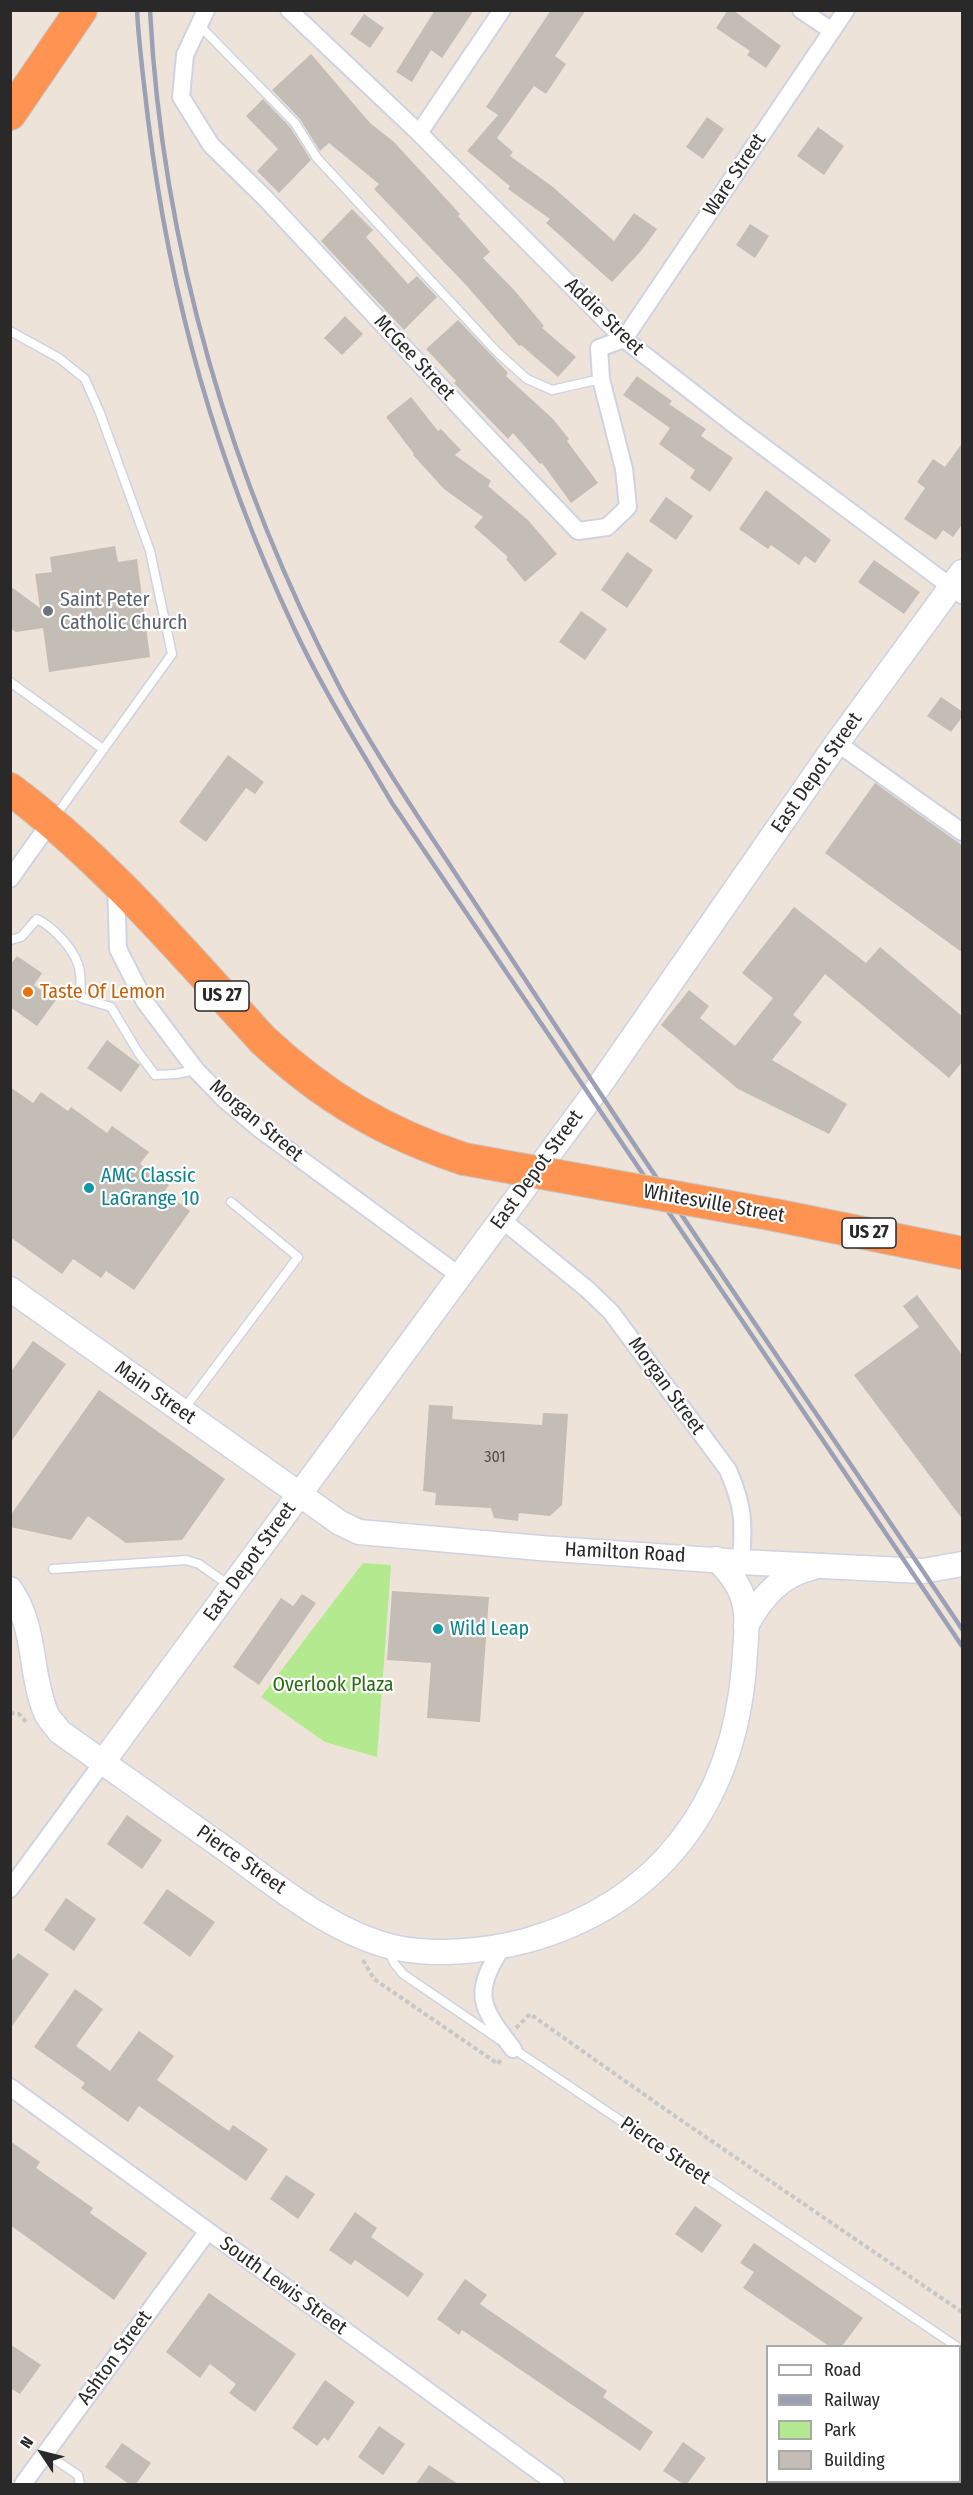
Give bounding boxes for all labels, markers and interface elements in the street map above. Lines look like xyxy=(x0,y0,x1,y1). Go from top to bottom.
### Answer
street label: Ware Street xyxy=(699,129,771,221)
street label: Addie Street xyxy=(559,273,649,361)
street label: McGee Street xyxy=(368,310,460,406)
place label: Saint Peter Catholic Church xyxy=(60,588,187,635)
marker: Saint Peter Catholic Church xyxy=(41,604,55,618)
street label: East Depot Street xyxy=(767,708,867,838)
place label: Taste Of Lemon xyxy=(40,980,165,1004)
road number: US 27 xyxy=(195,981,249,1011)
marker: Taste Of Lemon xyxy=(21,985,35,999)
street label: Morgan Street xyxy=(204,1075,308,1167)
street label: East Depot Street xyxy=(486,1106,588,1234)
place label: AMC Classic LaGrange 10 xyxy=(101,1164,200,1211)
street label: Whitesville Street xyxy=(641,1180,787,1228)
marker: AMC Classic LaGrange 10 xyxy=(82,1181,96,1195)
road number: US 27 xyxy=(842,1218,896,1248)
street label: Morgan Street xyxy=(623,1333,709,1439)
street label: Main Street xyxy=(110,1356,200,1430)
house number: 301 xyxy=(484,1448,506,1468)
street label: East Depot Street xyxy=(199,1498,301,1626)
street label: Hamilton Road xyxy=(564,1538,686,1568)
place label: Wild Leap xyxy=(450,1617,529,1641)
marker: Wild Leap xyxy=(431,1622,445,1636)
park label: Overlook Plaza xyxy=(272,1673,394,1697)
street label: Pierce Street xyxy=(192,1820,290,1900)
street label: Pierce Street xyxy=(615,2112,715,2190)
street label: South Lewis Street xyxy=(215,2232,351,2340)
street label: Ashton Street xyxy=(73,2306,157,2410)
legend xyxy=(766,2345,961,2483)
text: Road xyxy=(824,2359,861,2381)
text: Railway xyxy=(824,2389,880,2411)
text: Park xyxy=(824,2419,856,2441)
north arrow xyxy=(12,2423,72,2483)
text: N xyxy=(16,2433,37,2452)
text: Building xyxy=(824,2449,885,2471)

